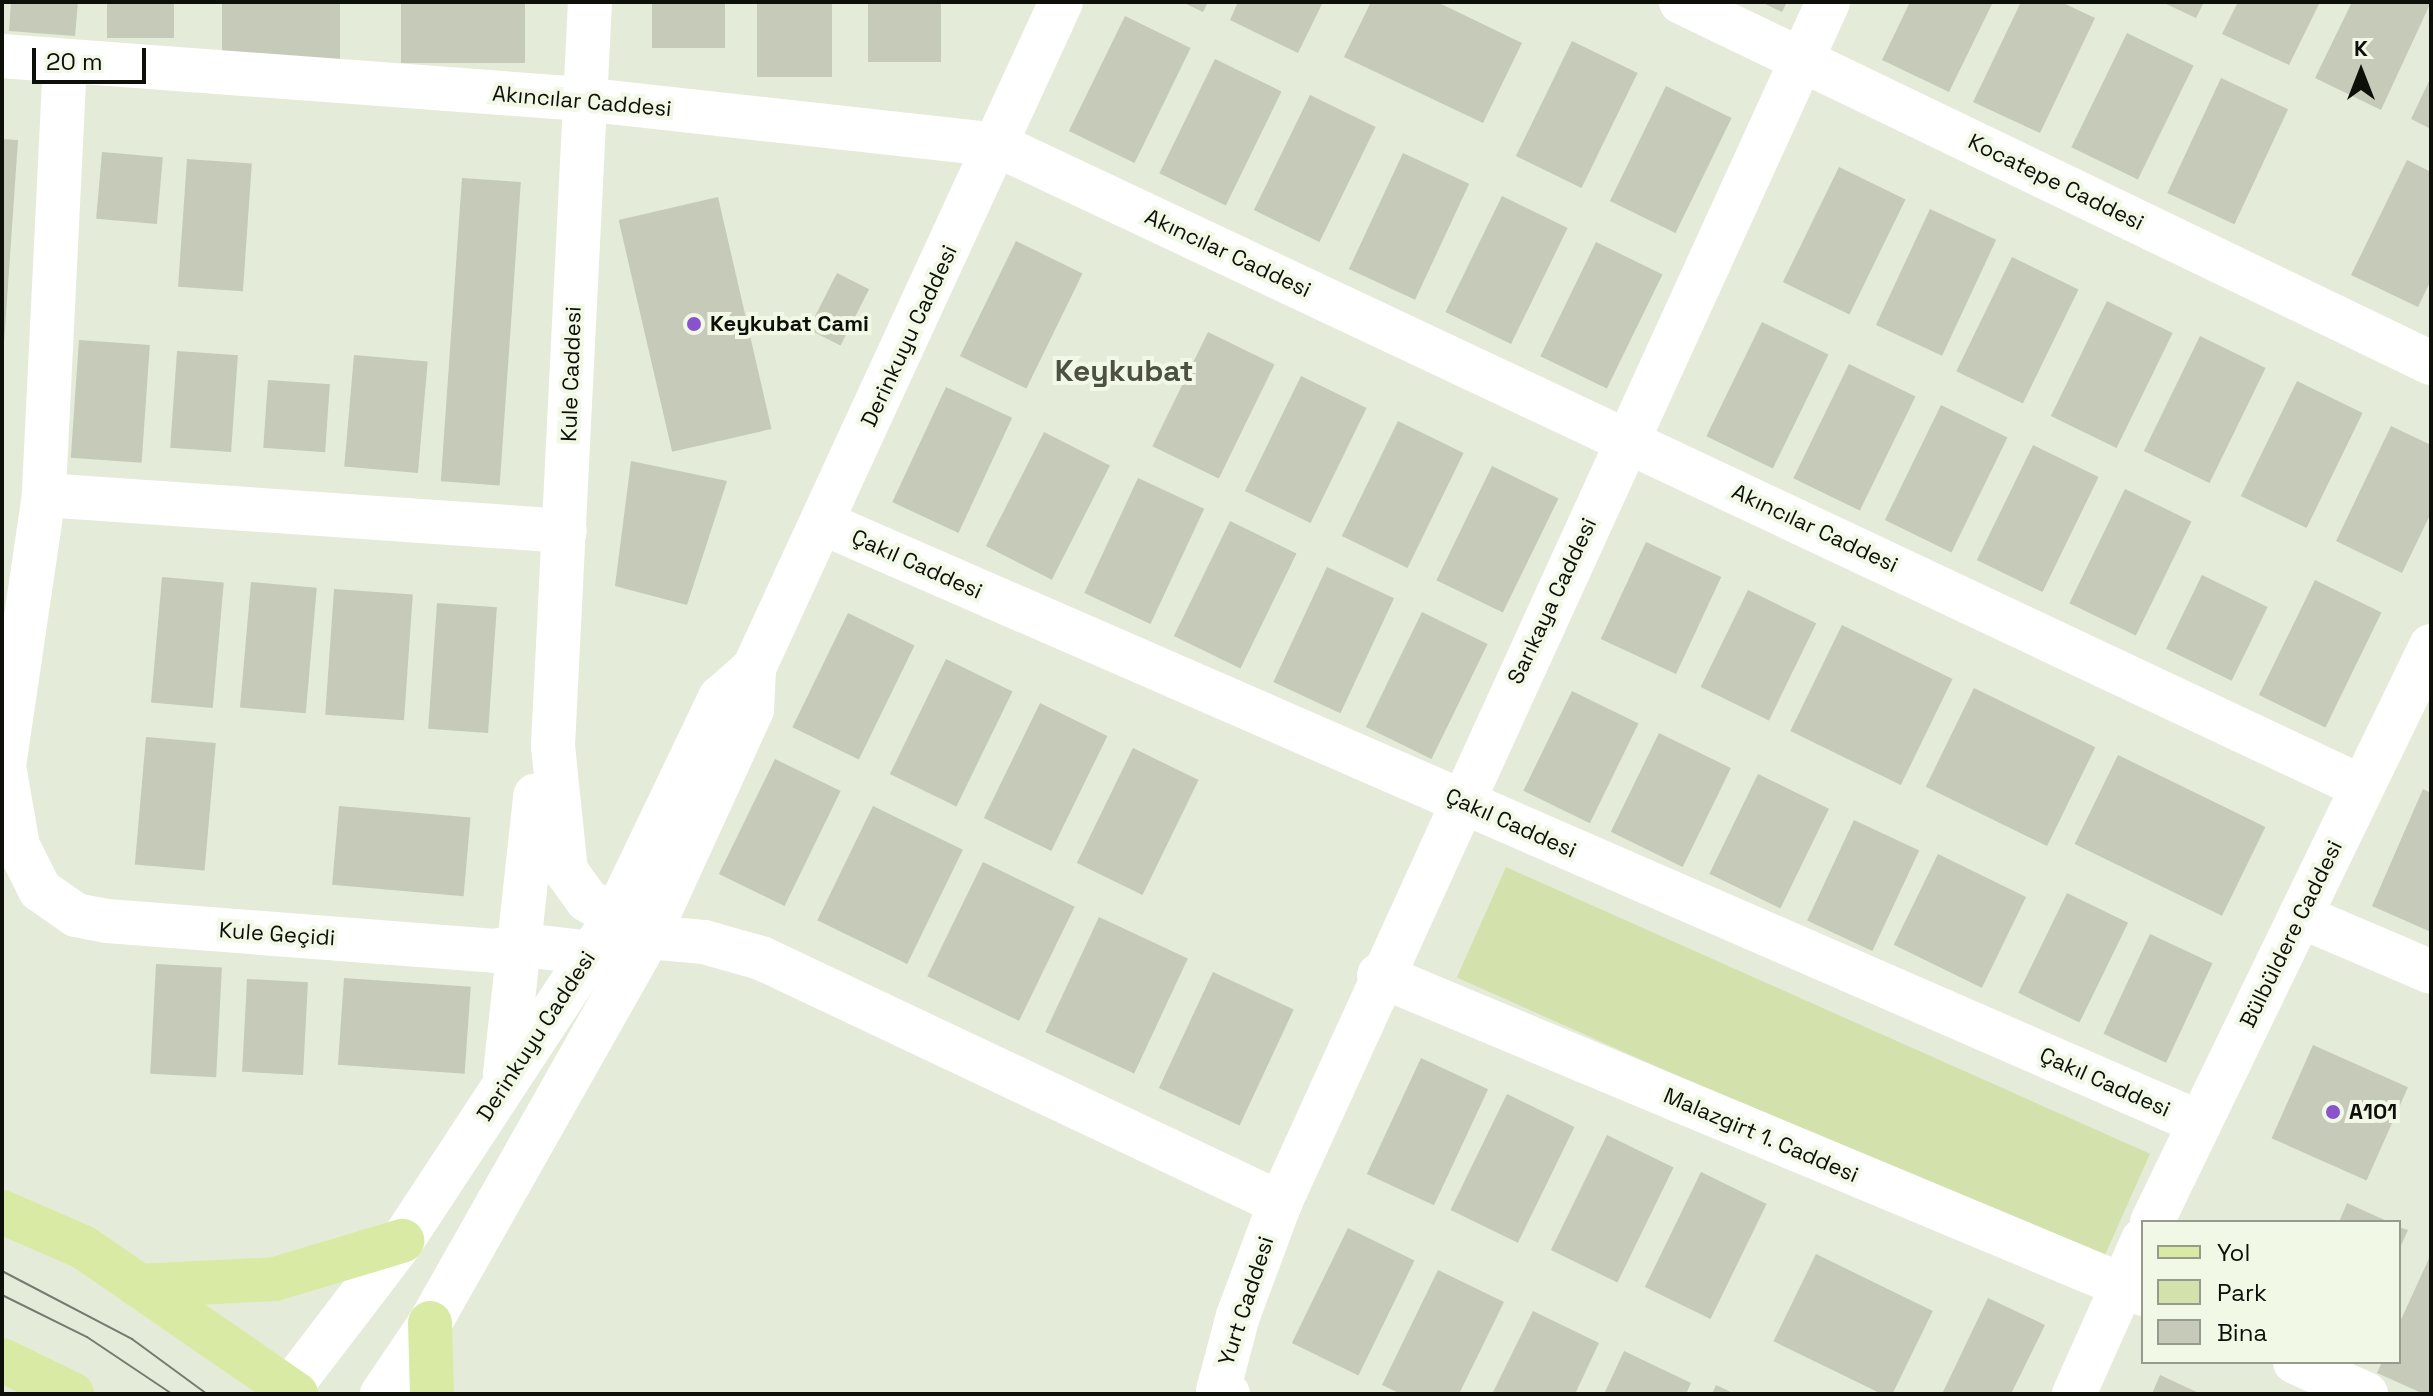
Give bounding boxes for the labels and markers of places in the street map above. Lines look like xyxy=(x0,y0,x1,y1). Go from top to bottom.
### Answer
place label: Keykubat Cami xyxy=(710,311,869,337)
marker: Keykubat Cami xyxy=(685,315,703,333)
place label: A101 xyxy=(2349,1099,2397,1125)
marker: A101 xyxy=(2324,1103,2342,1121)

